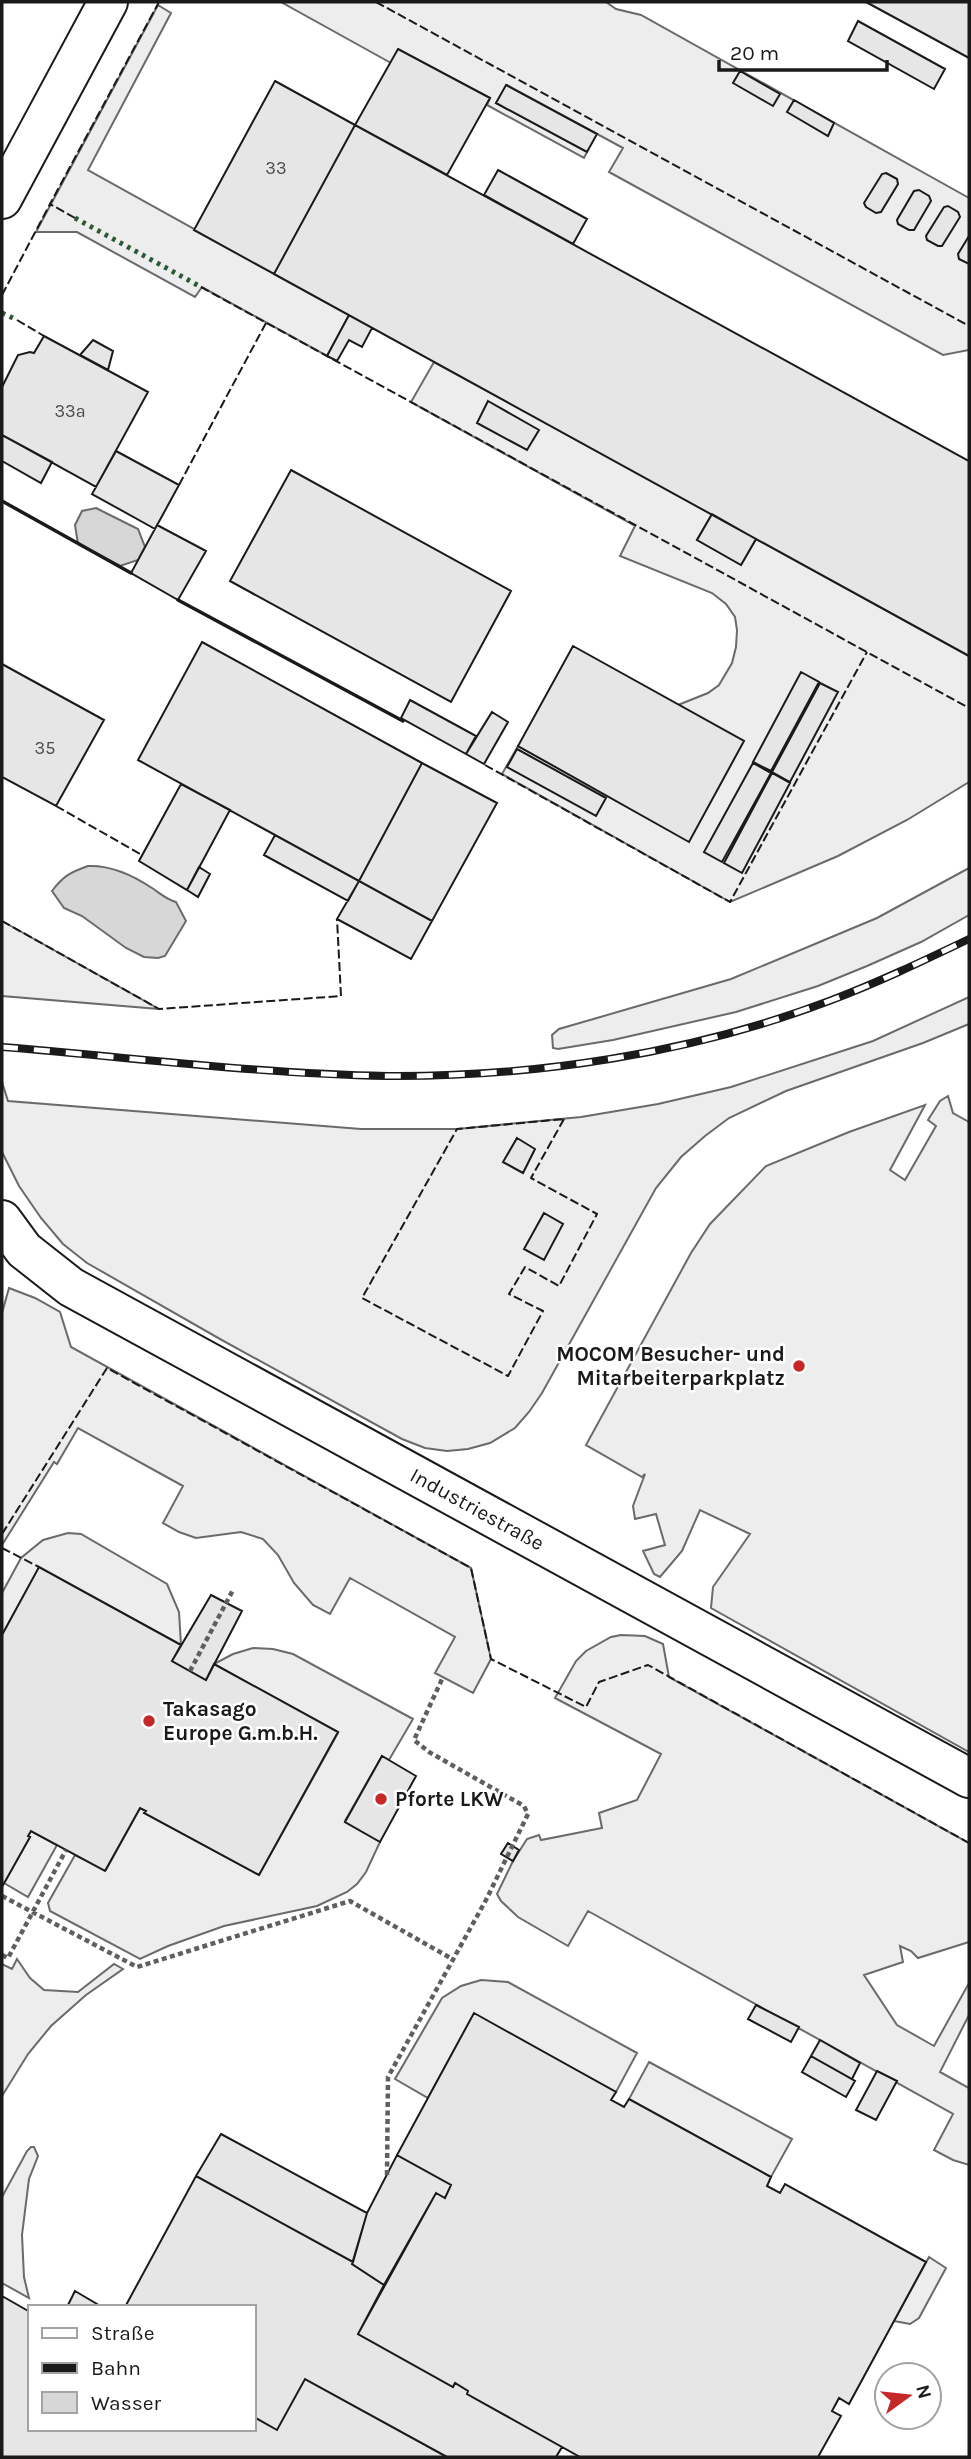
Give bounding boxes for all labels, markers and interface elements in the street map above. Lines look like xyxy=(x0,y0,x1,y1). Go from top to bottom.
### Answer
scale bar xyxy=(719,28,887,72)
text: 20 m xyxy=(730,41,779,65)
house number: 33 xyxy=(265,157,287,179)
house number: 33a xyxy=(54,400,86,422)
house number: 35 xyxy=(35,737,55,759)
place label: MOCOM Besucher- und Mitarbeiterparkplatz xyxy=(556,1342,785,1390)
marker: MOCOM Besucher- und Mitarbeiterparkplatz xyxy=(791,1358,807,1374)
street label: Industriestraße xyxy=(406,1463,548,1555)
place label: Takasago Europe G.m.b.H. xyxy=(163,1697,318,1745)
marker: Takasago Europe G.m.b.H. xyxy=(141,1713,157,1729)
place label: Pforte LKW xyxy=(395,1787,504,1811)
marker: Pforte LKW xyxy=(373,1791,389,1807)
legend xyxy=(28,2305,256,2431)
text: Straße xyxy=(91,2321,154,2345)
text: Bahn xyxy=(91,2356,141,2380)
north arrow xyxy=(873,2361,943,2431)
text: N xyxy=(911,2382,936,2401)
text: Wasser xyxy=(91,2391,162,2415)

